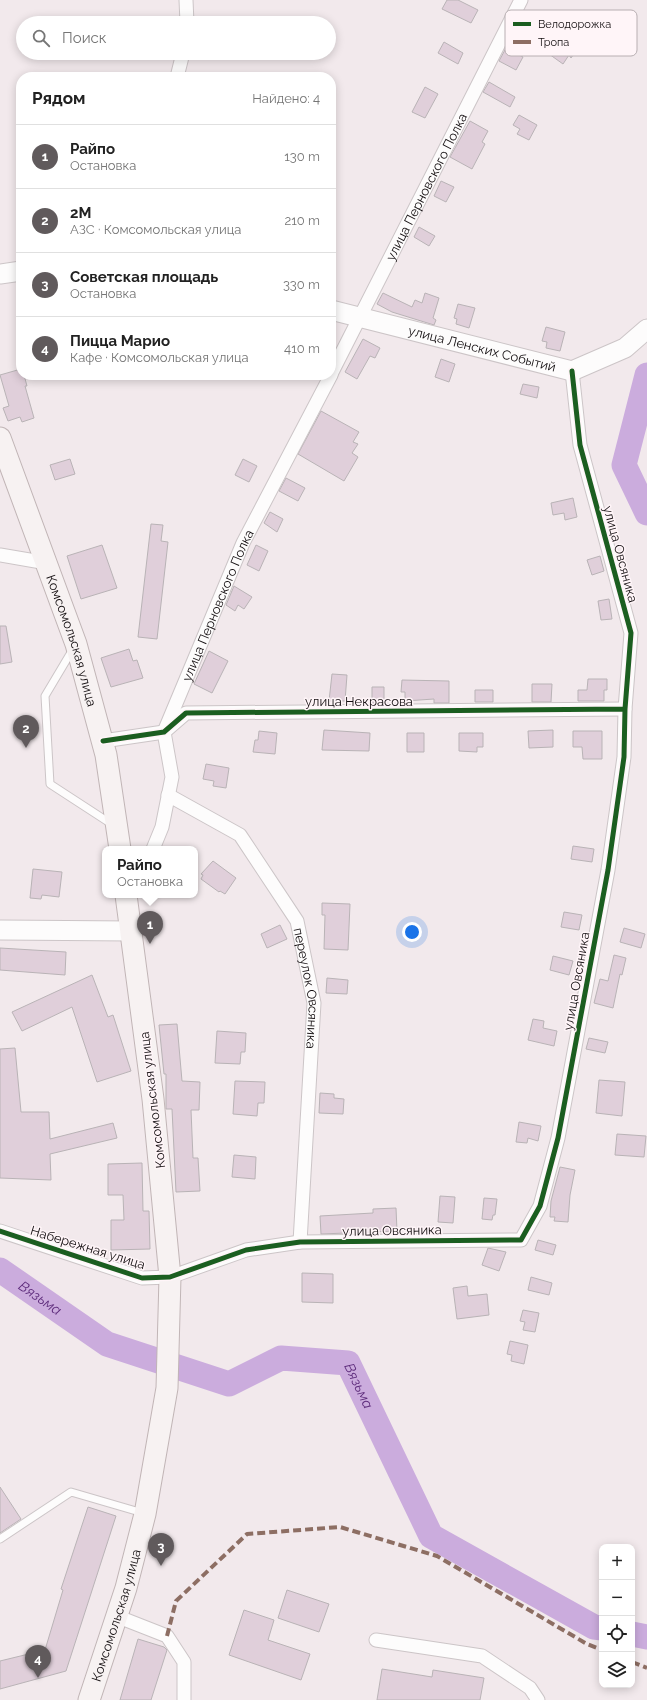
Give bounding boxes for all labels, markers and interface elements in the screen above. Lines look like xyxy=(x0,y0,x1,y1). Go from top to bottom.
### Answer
legend xyxy=(505,10,637,56)
search box xyxy=(16,16,336,60)
text: Велодорожка xyxy=(538,18,611,31)
icon: search xyxy=(30,27,52,49)
text: Поиск xyxy=(62,29,107,47)
text: Тропа xyxy=(538,36,569,49)
text: Рядом xyxy=(32,88,85,108)
text: Найдено: 4 xyxy=(252,91,320,106)
street label: улица Перновского Полка xyxy=(383,111,470,263)
text: Райпо xyxy=(70,140,115,158)
text: 1 xyxy=(42,149,48,164)
text: 130 m xyxy=(284,149,320,164)
text: Остановка xyxy=(70,158,136,173)
text: 2М xyxy=(70,204,91,222)
text: 2 xyxy=(41,213,49,228)
text: 210 m xyxy=(284,213,320,228)
text: АЗС · Комсомольская улица xyxy=(70,222,241,237)
text: Советская площадь xyxy=(70,268,218,286)
text: 3 xyxy=(41,277,49,292)
text: 330 m xyxy=(283,277,320,292)
text: Остановка xyxy=(70,286,136,301)
street label: улица Ленских Событий xyxy=(407,323,557,375)
text: Пицца Марио xyxy=(70,332,170,350)
text: 4 xyxy=(41,341,49,356)
text: 410 m xyxy=(284,341,320,356)
text: Кафе · Комсомольская улица xyxy=(70,350,249,365)
street label: улица Овсяника xyxy=(600,504,641,604)
street label: улица Перновского Полка xyxy=(179,527,257,684)
street label: Комсомольская улица xyxy=(43,573,100,708)
street label: улица Некрасова xyxy=(305,694,413,709)
pin: 2 xyxy=(13,715,39,748)
popup xyxy=(102,846,198,898)
text: Райпо xyxy=(117,856,162,874)
text: Остановка xyxy=(117,874,183,889)
pin: 1 xyxy=(137,911,163,944)
your location xyxy=(402,922,422,942)
street label: переулок Овсяника xyxy=(291,927,321,1049)
street label: улица Овсяника xyxy=(560,931,593,1031)
street label: Комсомольская улица xyxy=(137,1031,168,1169)
street label: улица Овсяника xyxy=(342,1222,442,1239)
street label: Набережная улица xyxy=(29,1223,147,1272)
water label: Вязьма xyxy=(16,1277,65,1318)
water label: Вязьма xyxy=(341,1360,377,1411)
pin: 3 xyxy=(148,1533,174,1566)
map controls xyxy=(599,1544,635,1688)
button: + xyxy=(599,1544,635,1580)
street label: Комсомольская улица xyxy=(89,1548,144,1683)
button: − xyxy=(599,1580,635,1616)
button: locate xyxy=(599,1616,635,1652)
pin: 4 xyxy=(25,1645,51,1678)
button: layers xyxy=(599,1652,635,1688)

